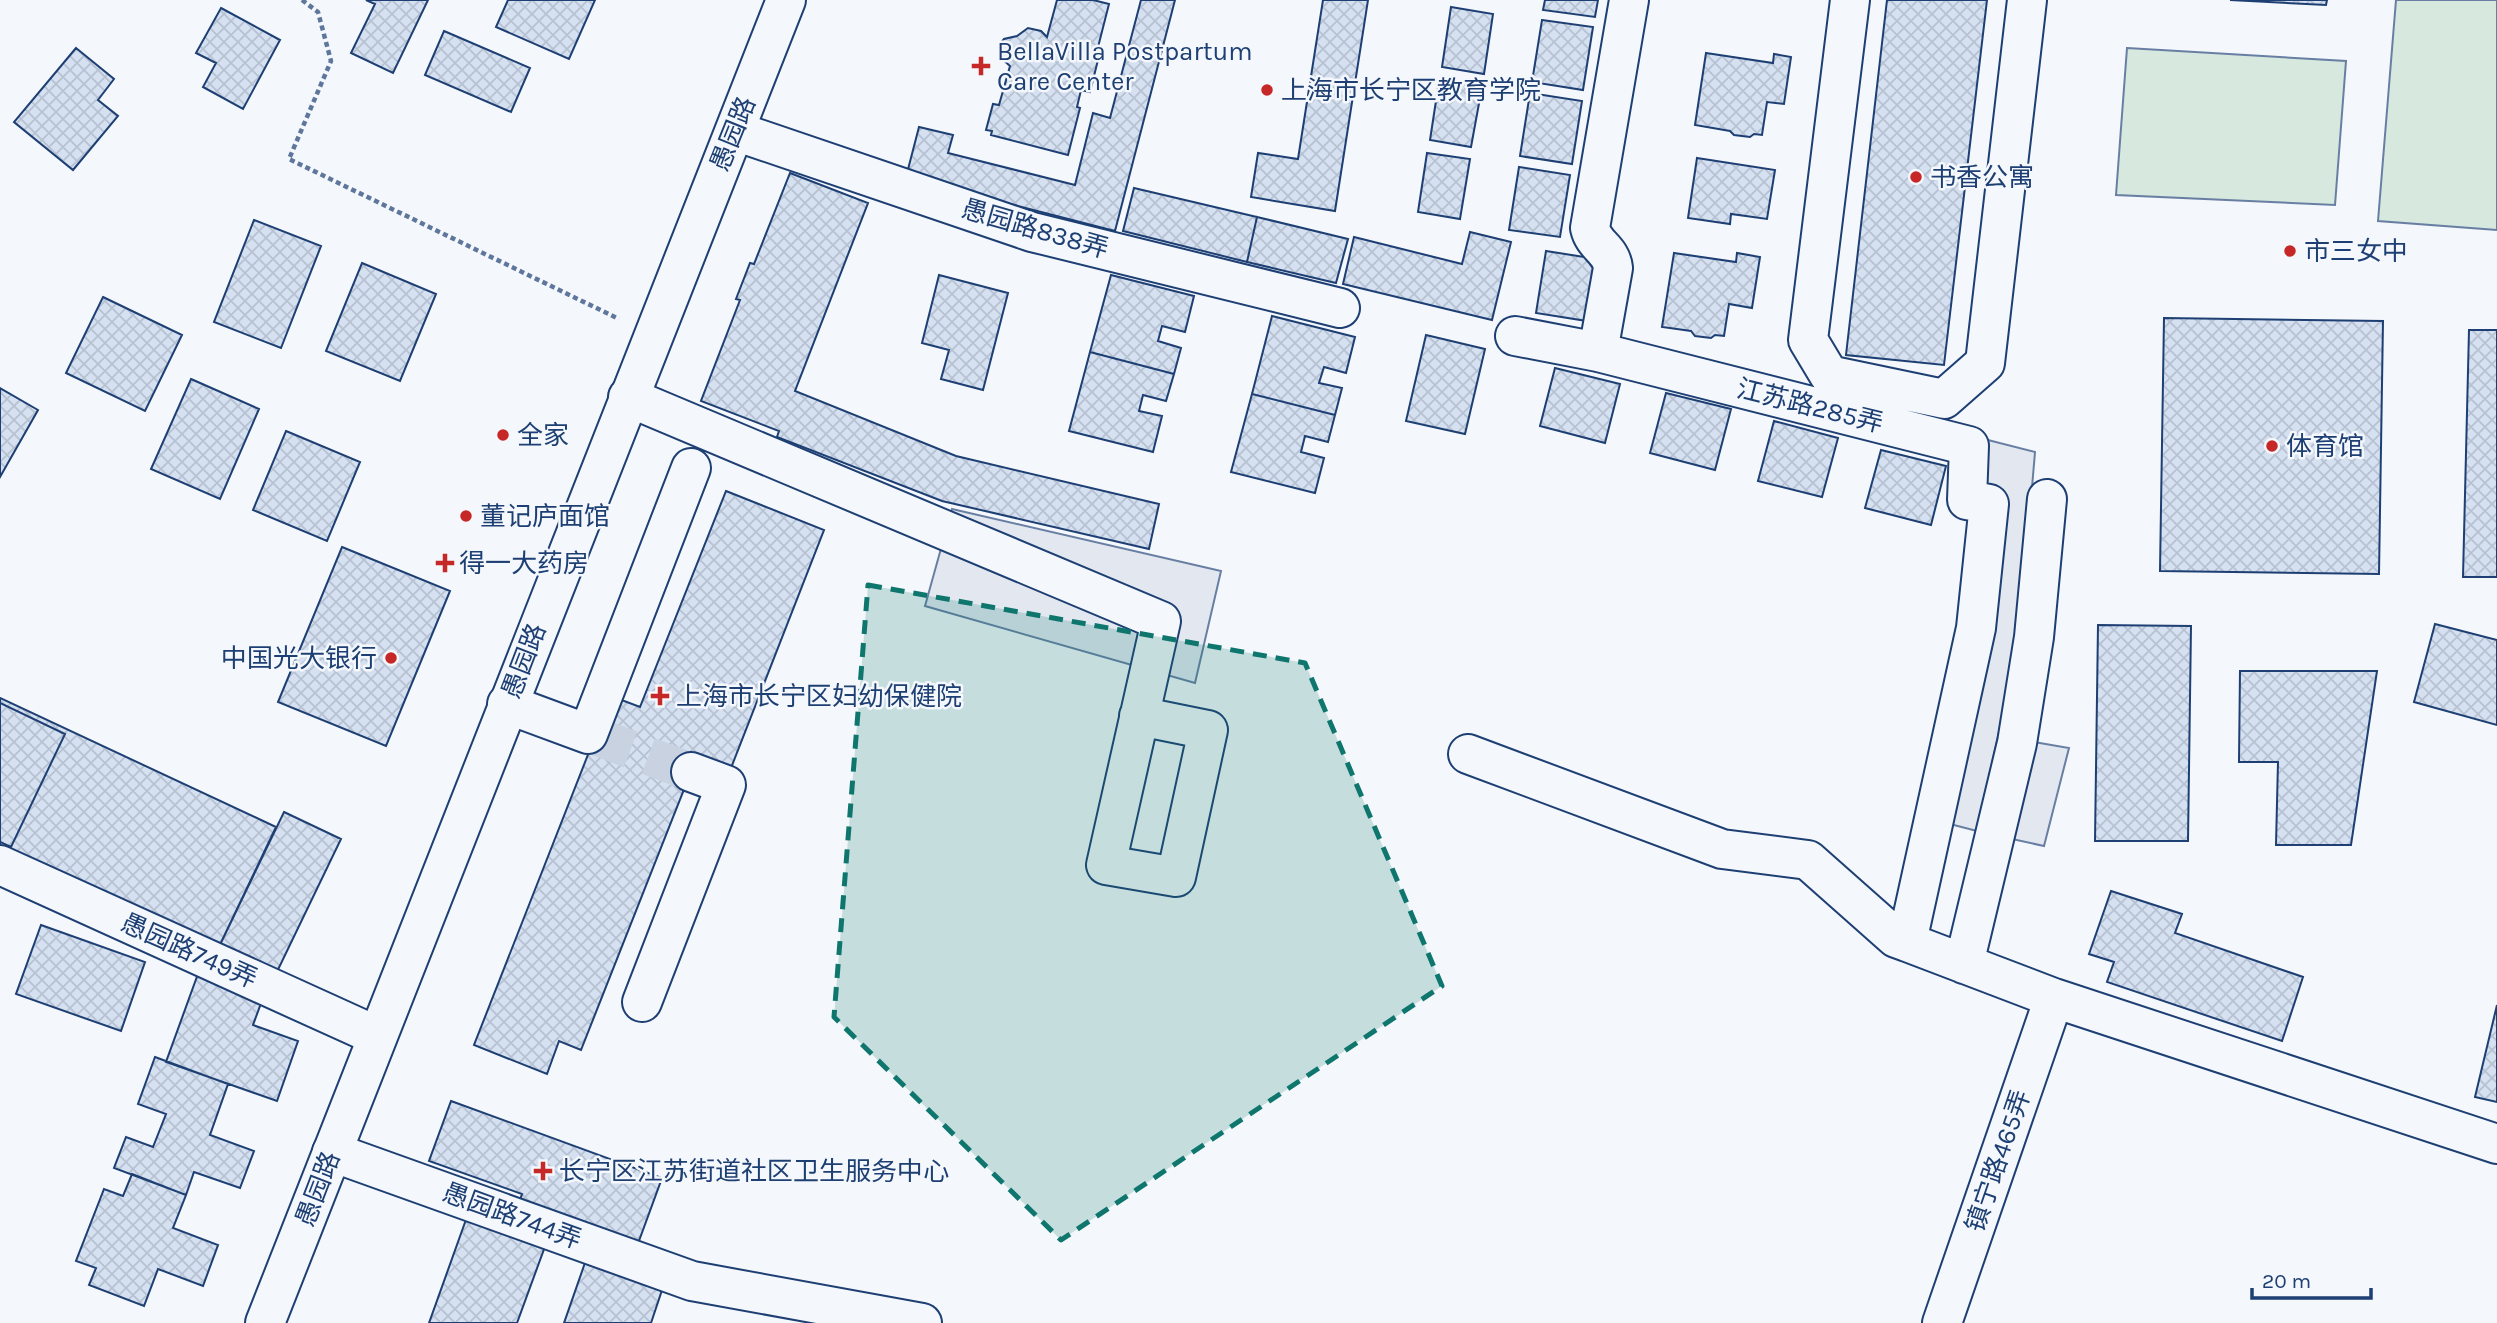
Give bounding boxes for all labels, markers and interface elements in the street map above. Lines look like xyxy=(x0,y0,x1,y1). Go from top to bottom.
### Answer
place label: BellaVilla Postpartum Care Center xyxy=(997,36,1253,97)
marker: BellaVilla Postpartum Care Center xyxy=(971,56,991,76)
place label: 上海市长宁区教育学院 xyxy=(1281,75,1541,106)
marker: 上海市长宁区教育学院 xyxy=(1259,82,1275,98)
street label: 愚园路 xyxy=(704,92,762,176)
place label: 书香公寓 xyxy=(1930,162,2034,193)
marker: 书香公寓 xyxy=(1908,169,1924,185)
street label: 愚园路838弄 xyxy=(958,193,1112,265)
place label: 市三女中 xyxy=(2304,236,2408,267)
marker: 市三女中 xyxy=(2282,243,2298,259)
street label: 江苏路285弄 xyxy=(1734,373,1886,439)
place label: 全家 xyxy=(517,420,569,451)
marker: 全家 xyxy=(495,427,511,443)
place label: 体育馆 xyxy=(2286,431,2364,462)
marker: 体育馆 xyxy=(2264,438,2280,454)
place label: 董记庐面馆 xyxy=(480,501,610,532)
marker: 董记庐面馆 xyxy=(458,508,474,524)
place label: 得一大药房 xyxy=(459,548,589,579)
marker: 得一大药房 xyxy=(437,555,453,571)
street label: 愚园路 xyxy=(496,619,552,703)
place label: 中国光大银行 xyxy=(221,643,377,674)
marker: 中国光大银行 xyxy=(383,650,399,666)
place label: 上海市长宁区妇幼保健院 xyxy=(676,681,962,712)
marker: 上海市长宁区妇幼保健院 xyxy=(650,686,670,706)
street label: 愚园路749弄 xyxy=(116,907,262,995)
street label: 镇宁路465弄 xyxy=(1959,1086,2037,1236)
street label: 愚园路 xyxy=(290,1147,346,1231)
place label: 长宁区江苏街道社区卫生服务中心 xyxy=(559,1156,949,1187)
marker: 长宁区江苏街道社区卫生服务中心 xyxy=(533,1161,553,1181)
street label: 愚园路744弄 xyxy=(438,1177,586,1255)
scale bar xyxy=(2252,1256,2371,1300)
text: 20 m xyxy=(2262,1269,2311,1293)

